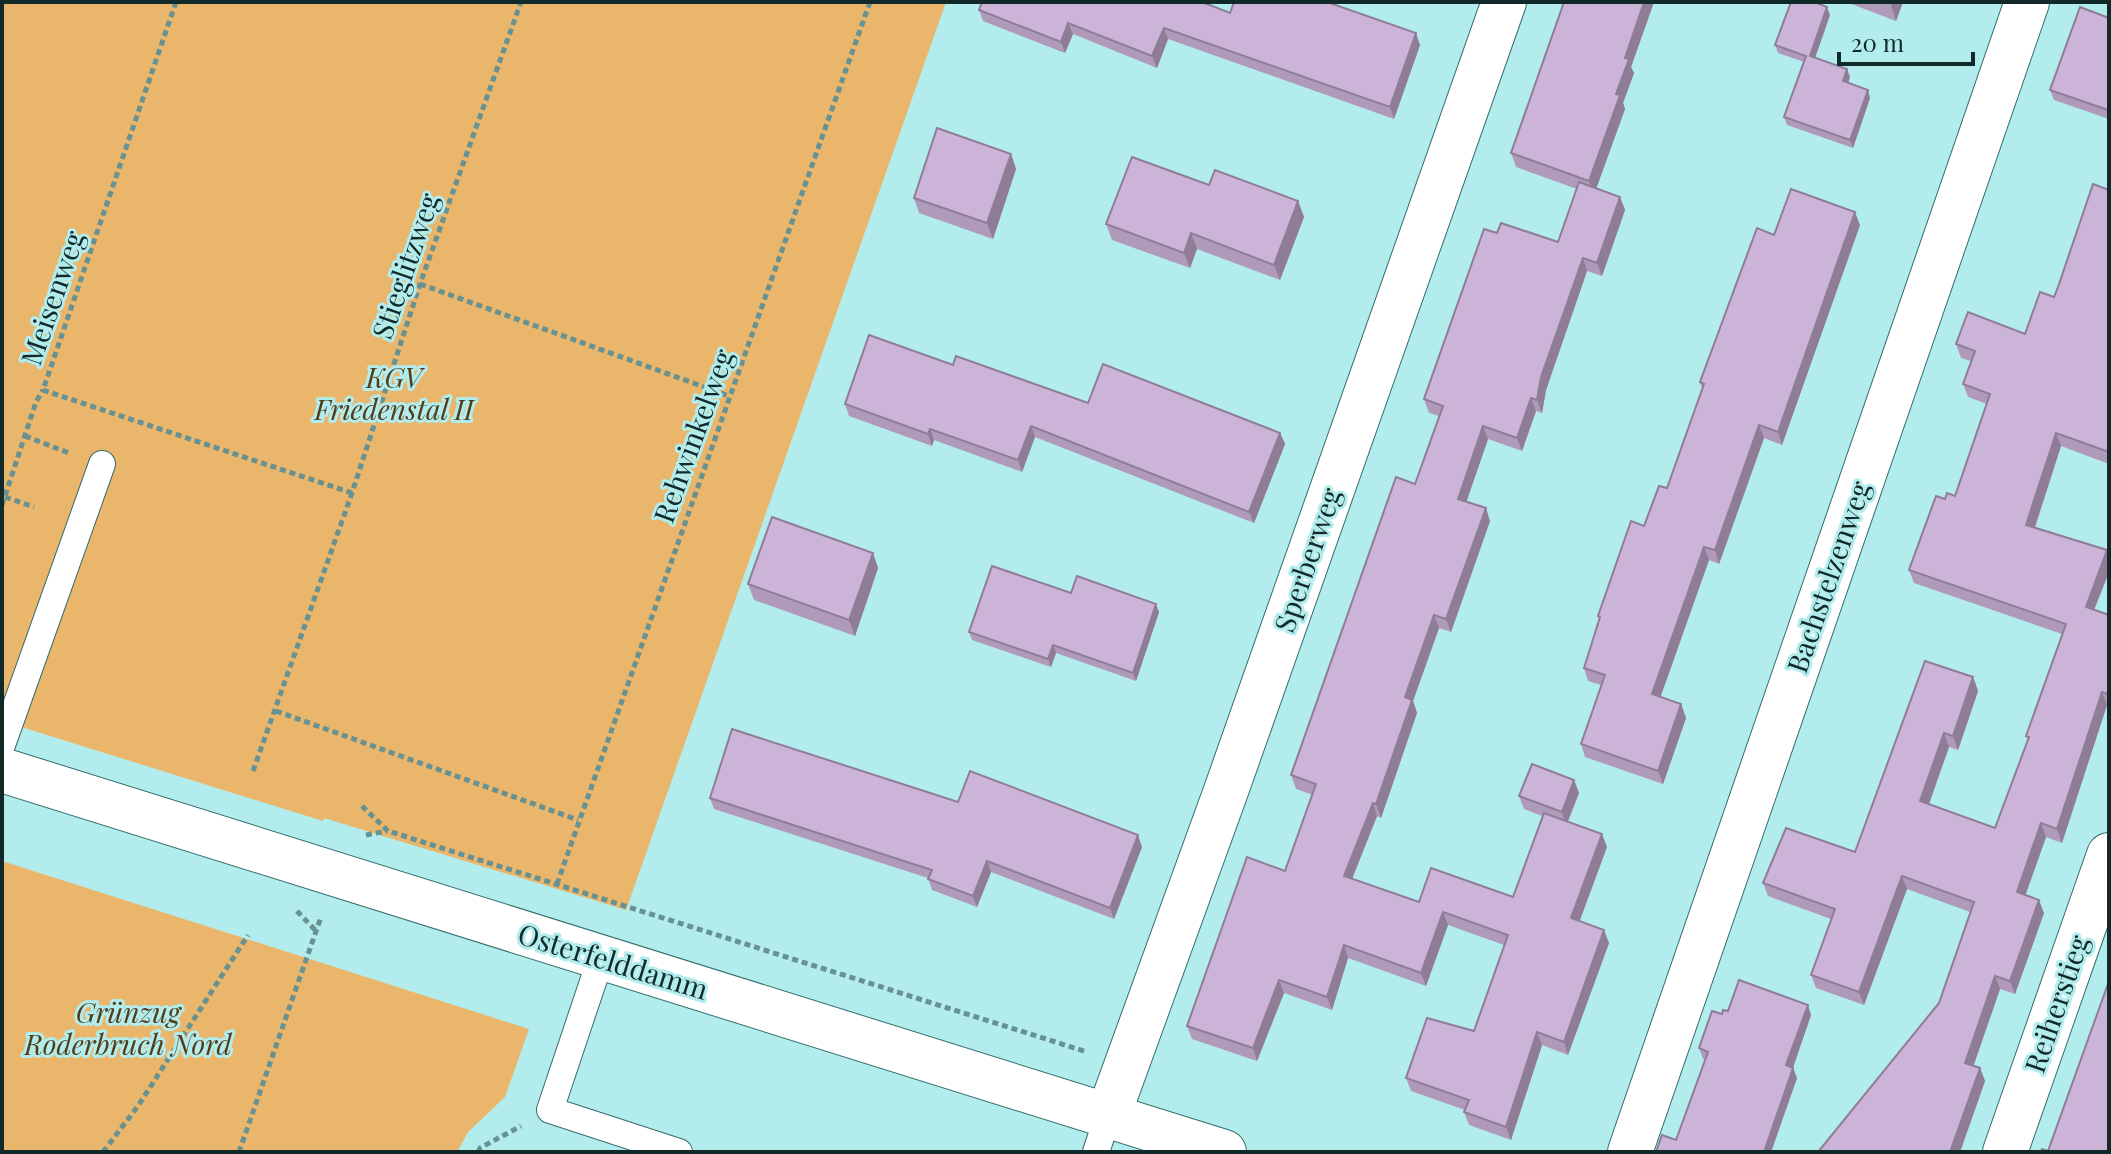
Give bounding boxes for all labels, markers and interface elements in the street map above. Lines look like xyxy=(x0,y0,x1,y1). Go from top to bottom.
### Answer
scale bar xyxy=(1839,16,1973,66)
text: 20 m xyxy=(1851,26,1904,58)
street label: Stieglitzweg xyxy=(362,187,447,343)
street label: Meisenweg xyxy=(11,225,92,370)
street label: Rehwinkelweg xyxy=(644,343,741,527)
park label: KGV Friedenstal II xyxy=(313,358,476,427)
street label: Bachstelzenweg xyxy=(1777,476,1878,677)
street label: Sperberweg xyxy=(1265,482,1349,637)
street label: Osterfelddamm xyxy=(514,914,713,1007)
street label: Reiherstieg xyxy=(2015,930,2096,1077)
park label: Grünzug Roderbruch Nord xyxy=(23,993,233,1062)

